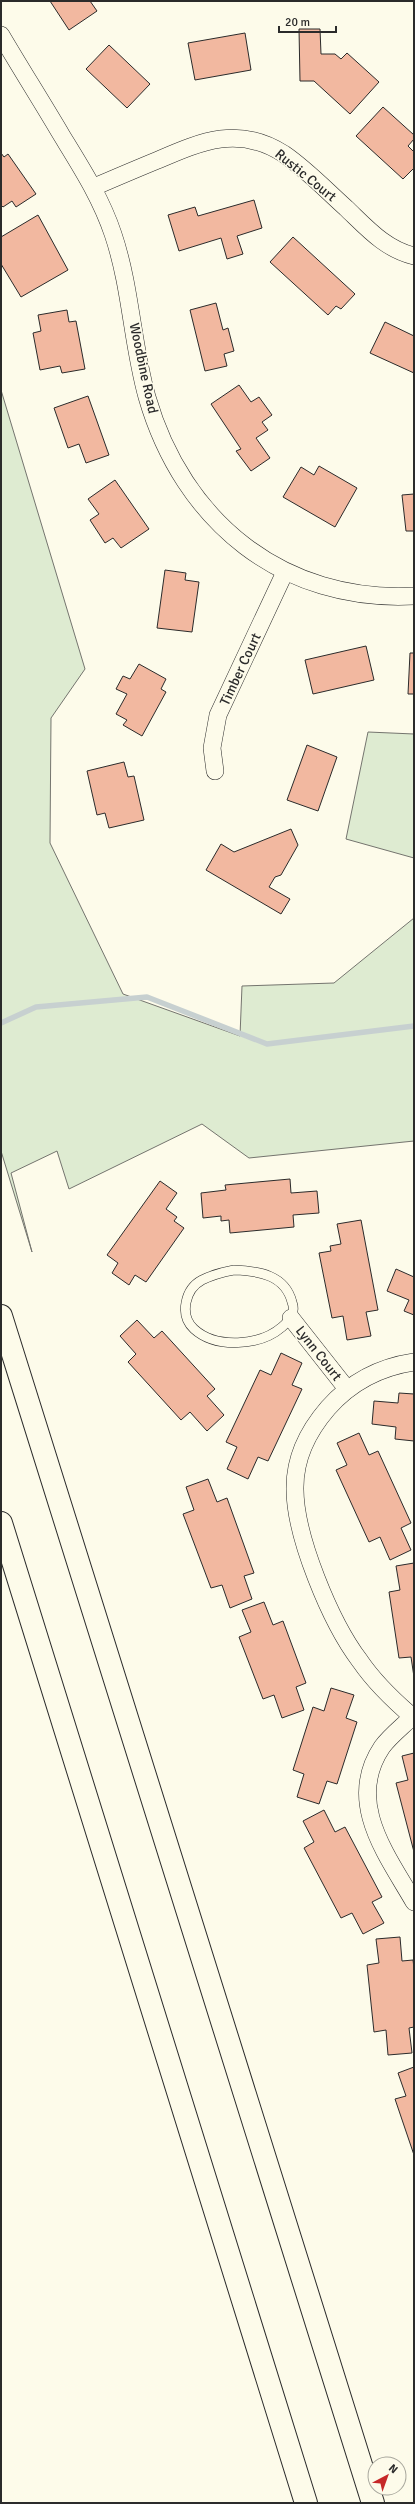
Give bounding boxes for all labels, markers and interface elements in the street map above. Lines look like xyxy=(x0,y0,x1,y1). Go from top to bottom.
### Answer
scale bar xyxy=(279,8,336,34)
text: 20 m xyxy=(285,15,310,30)
street label: Rustic Court xyxy=(272,145,340,205)
street label: Woodbine Road xyxy=(126,321,161,415)
street label: Timber Court xyxy=(216,630,265,708)
street label: Lynn Court xyxy=(292,1322,345,1384)
north arrow xyxy=(367,2456,407,2496)
text: N xyxy=(386,2461,400,2476)

